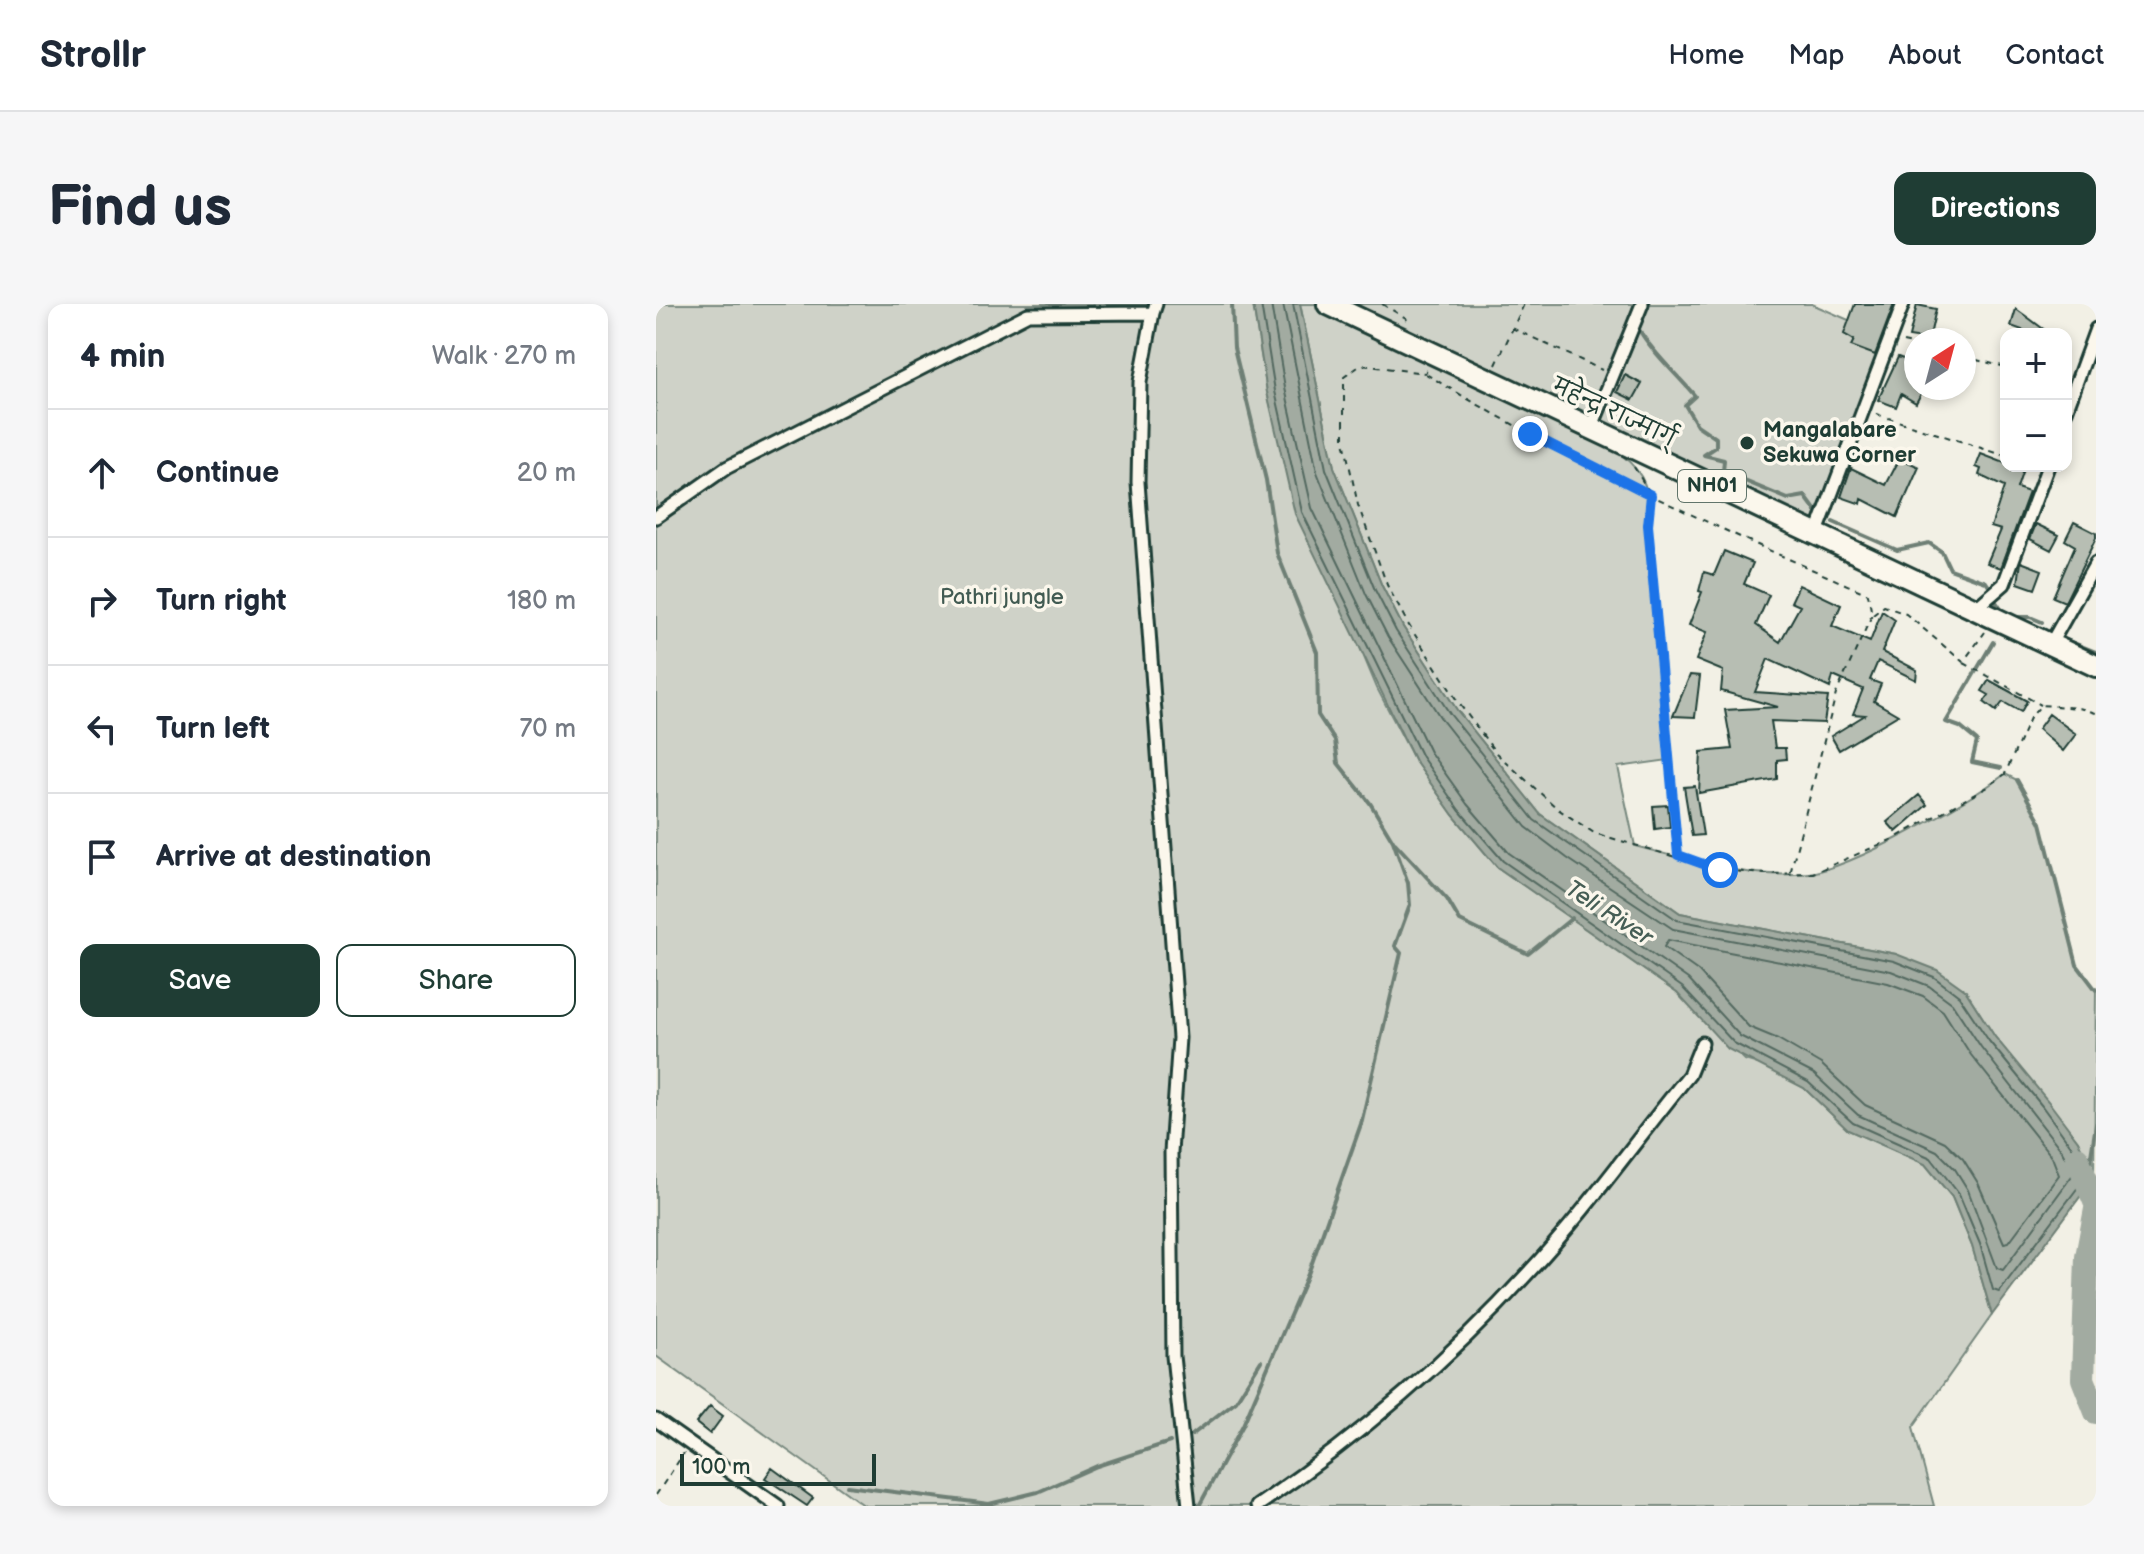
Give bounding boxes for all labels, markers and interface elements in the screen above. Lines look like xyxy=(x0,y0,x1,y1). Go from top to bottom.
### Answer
text: Strollr xyxy=(40,33,146,78)
text: Home xyxy=(1668,39,1744,72)
text: Map xyxy=(1788,39,1845,72)
text: About xyxy=(1889,39,1961,72)
text: Contact xyxy=(2005,39,2104,72)
button: Directions xyxy=(1894,172,2096,245)
text: Find us xyxy=(48,175,232,242)
north arrow xyxy=(1904,328,1976,400)
map controls xyxy=(2000,328,2072,472)
button: + xyxy=(2000,328,2072,400)
text: 4 min xyxy=(80,336,166,377)
text: Walk · 270 m xyxy=(432,341,576,372)
street label: महेन्द्र राज्मार्ग् xyxy=(1546,367,1684,456)
button: − xyxy=(2000,400,2072,472)
route end xyxy=(1512,416,1548,452)
place label: Mangalabare Sekuwa Corner xyxy=(1763,417,1916,469)
marker: Mangalabare Sekuwa Corner xyxy=(1738,434,1756,452)
icon: ahead xyxy=(80,451,124,495)
text: Continue xyxy=(156,455,279,491)
text: 20 m xyxy=(517,458,576,489)
road number: NH01 xyxy=(1678,470,1746,502)
icon: right xyxy=(80,579,124,623)
text: Turn right xyxy=(156,583,287,619)
park label: Pathri jungle xyxy=(940,584,1064,611)
text: 180 m xyxy=(507,586,576,617)
icon: left xyxy=(80,707,124,751)
text: Turn left xyxy=(156,711,270,747)
text: 70 m xyxy=(519,714,576,745)
icon: arrive xyxy=(80,835,124,879)
text: Arrive at destination xyxy=(156,839,432,875)
route start xyxy=(1702,852,1738,888)
water label: Teli River xyxy=(1560,874,1660,953)
button: Save xyxy=(80,944,320,1017)
button: Share xyxy=(336,944,576,1017)
scale bar xyxy=(680,1450,876,1486)
text: 100 m xyxy=(692,1454,751,1481)

